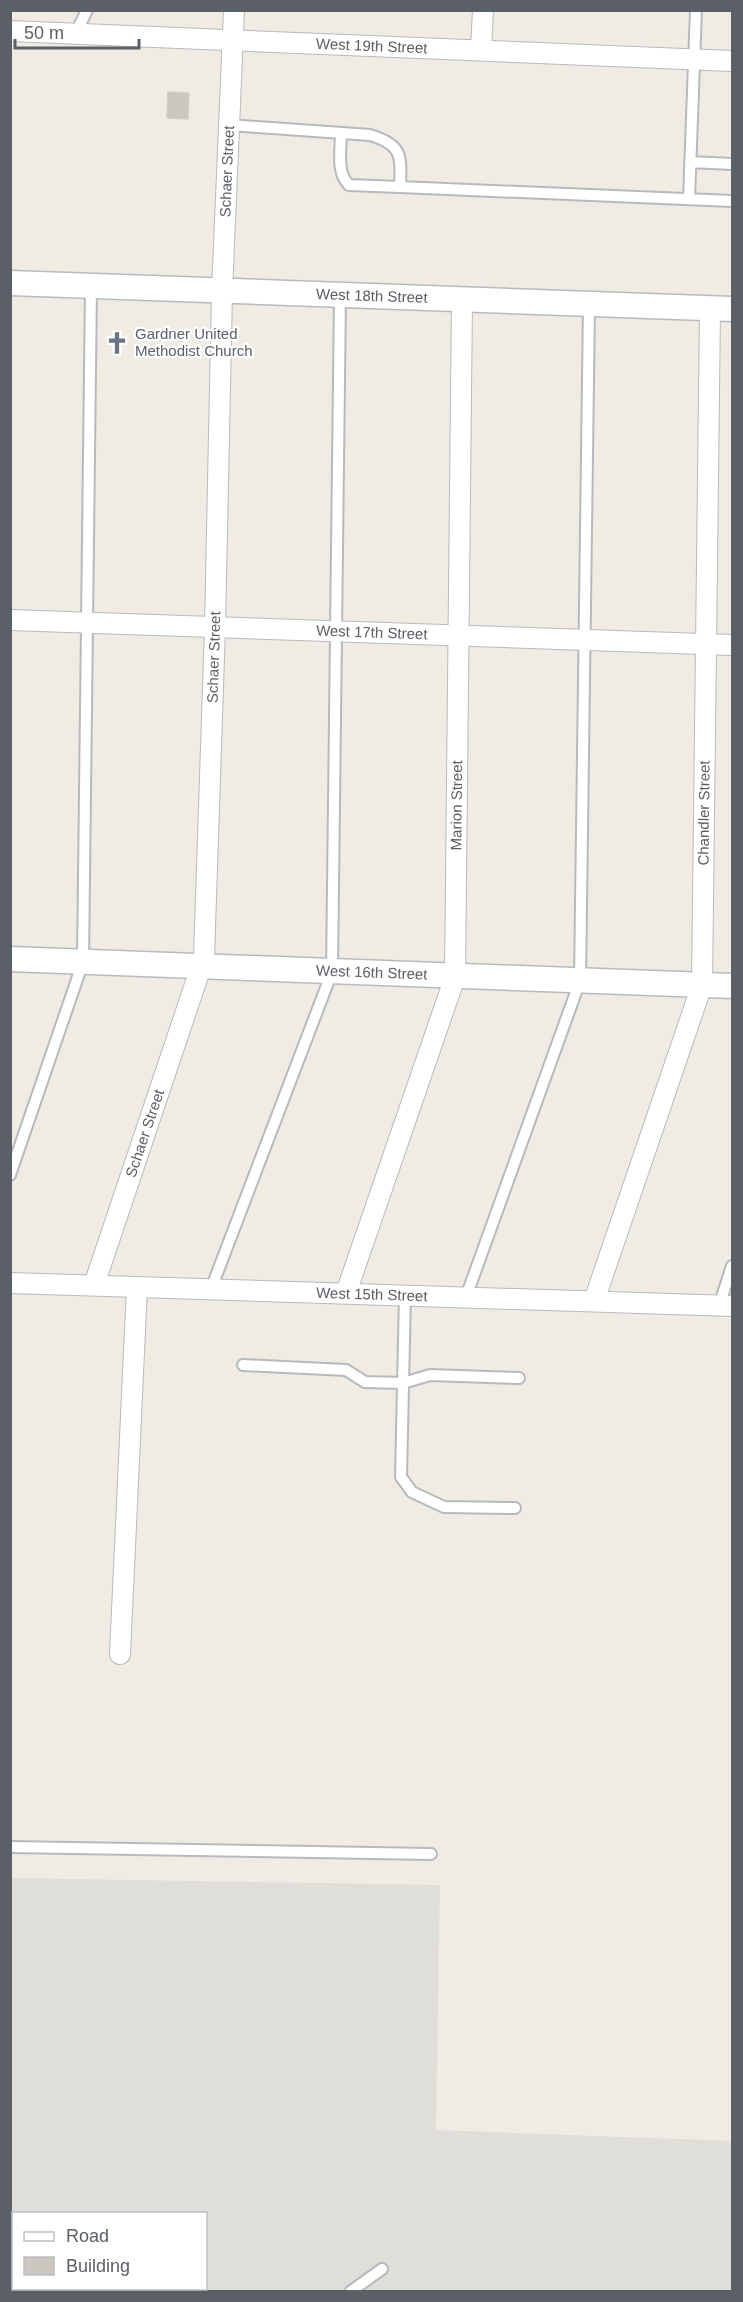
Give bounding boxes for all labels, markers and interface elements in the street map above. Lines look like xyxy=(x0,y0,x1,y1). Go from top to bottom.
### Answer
scale bar xyxy=(15,12,140,50)
text: 50 m xyxy=(24,23,64,43)
street label: West 19th Street xyxy=(316,35,429,56)
street label: Schaer Street xyxy=(216,124,237,218)
street label: West 18th Street xyxy=(316,285,429,306)
place label: Gardner United Methodist Church xyxy=(135,325,253,359)
church icon: Gardner United Methodist Church xyxy=(104,330,130,356)
street label: Schaer Street xyxy=(203,610,223,703)
street label: West 17th Street xyxy=(316,622,429,642)
street label: Marion Street xyxy=(447,759,465,850)
street label: Chandler Street xyxy=(694,759,713,866)
street label: West 16th Street xyxy=(316,961,429,983)
street label: Schaer Street xyxy=(122,1086,167,1179)
street label: West 15th Street xyxy=(316,1284,429,1304)
legend xyxy=(12,2212,207,2290)
text: Road xyxy=(66,2226,109,2246)
text: Building xyxy=(66,2256,130,2276)

